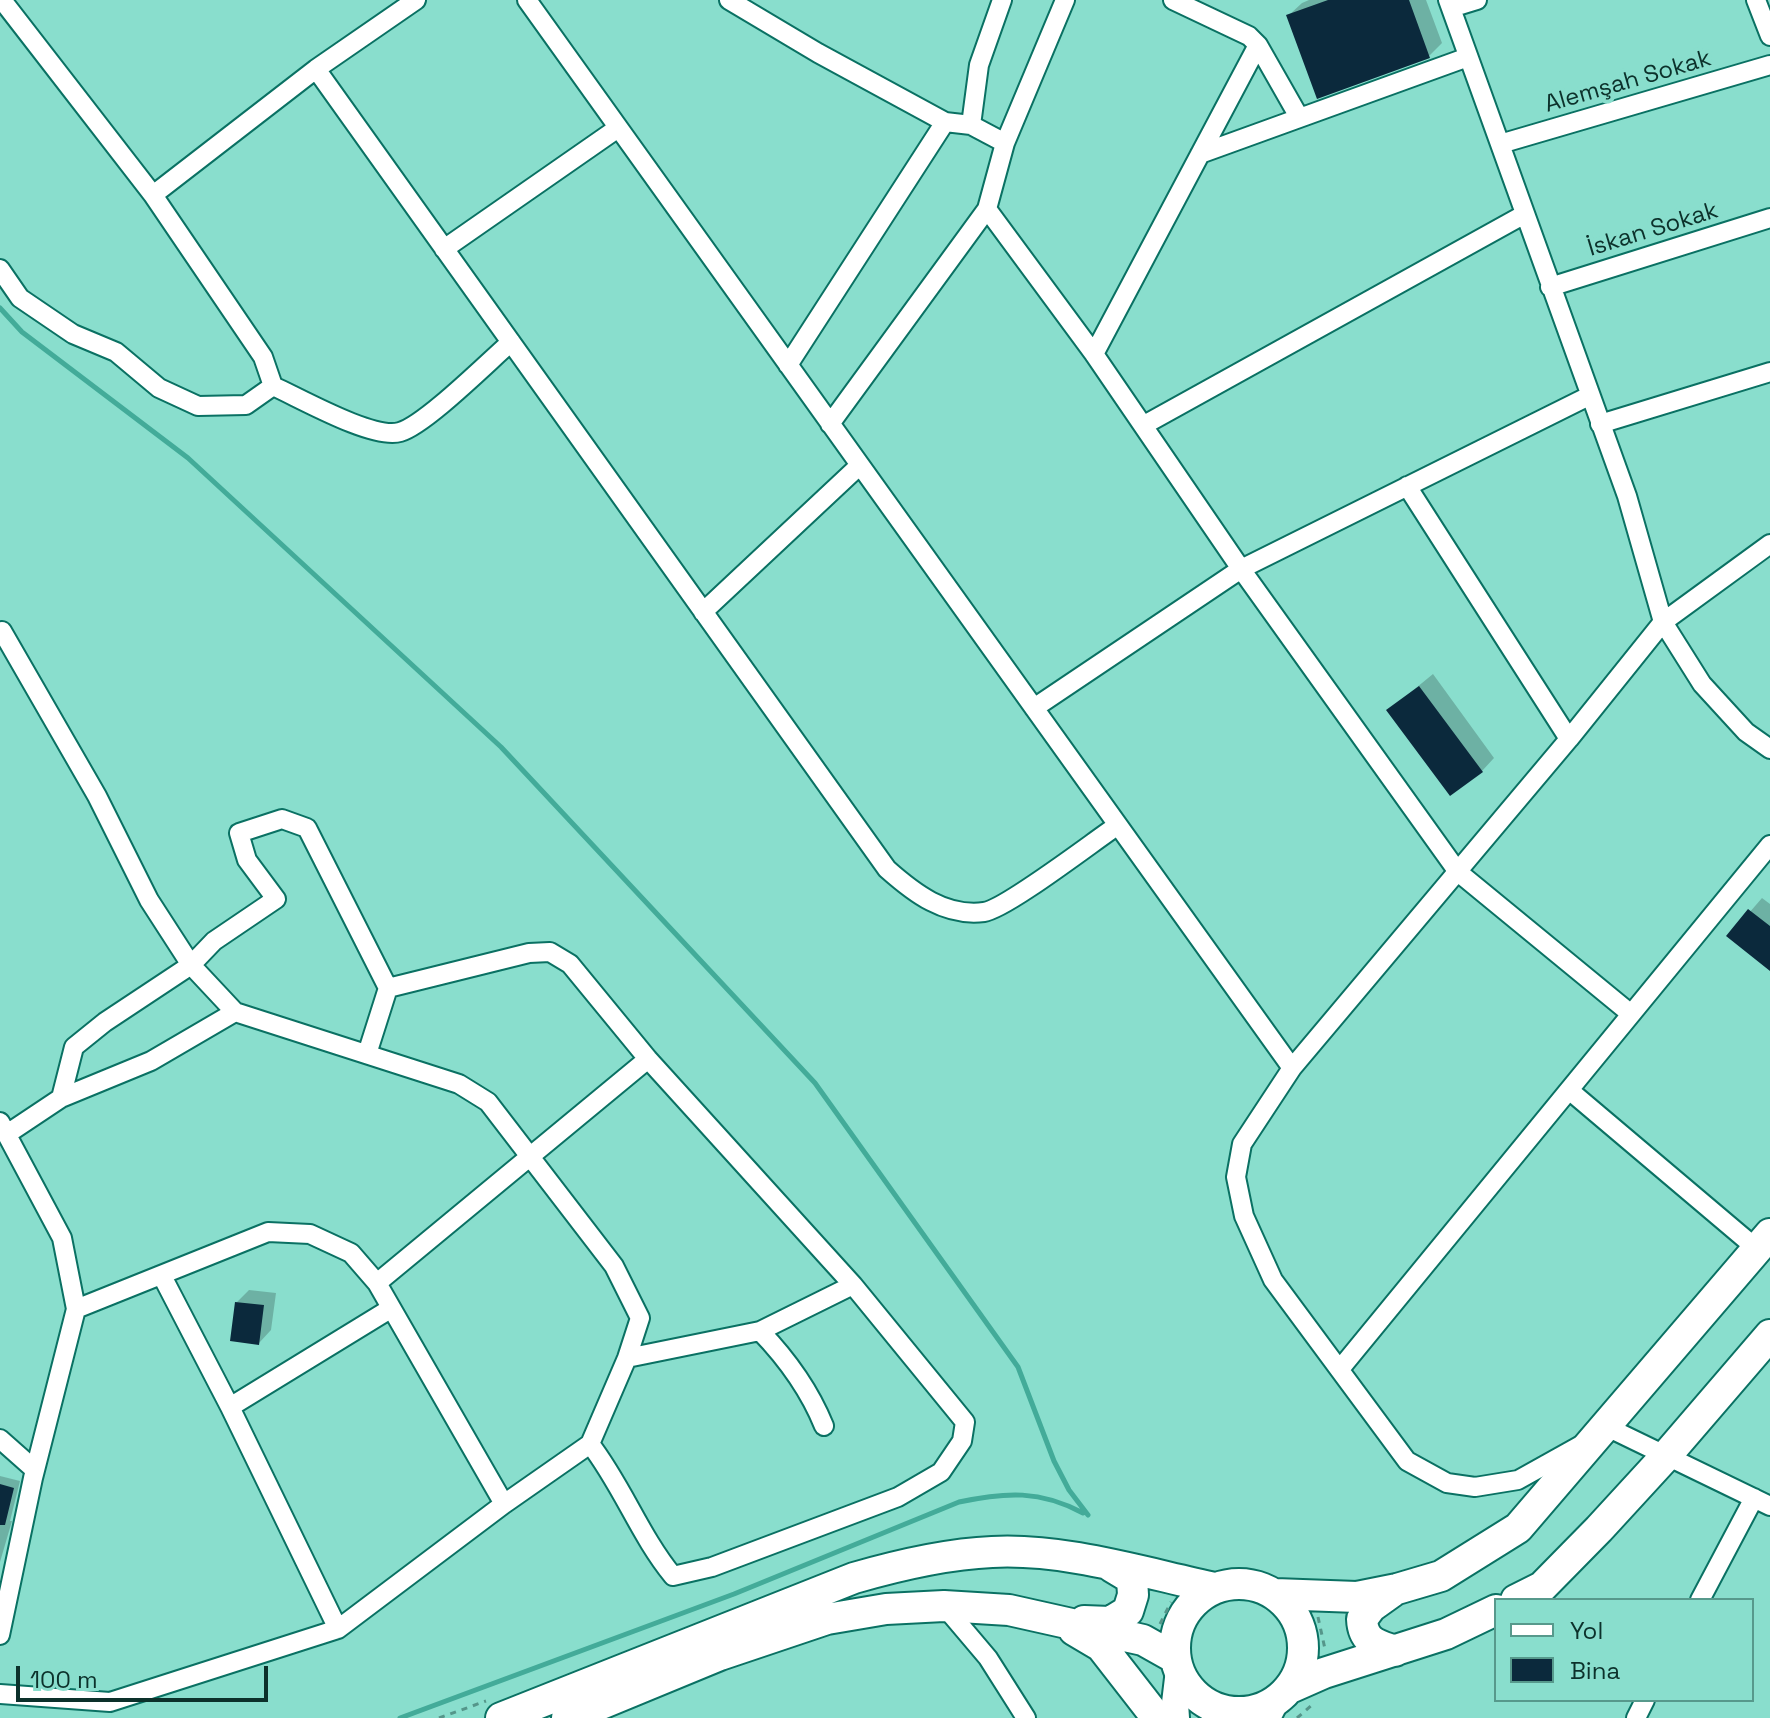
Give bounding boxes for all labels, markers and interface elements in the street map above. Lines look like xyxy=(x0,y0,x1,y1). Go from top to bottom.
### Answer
street label: Alemşah Sokak xyxy=(1541,44,1715,120)
street label: İskan Sokak xyxy=(1584,197,1722,263)
legend xyxy=(1494,1598,1754,1702)
text: Yol xyxy=(1570,1615,1603,1646)
scale bar xyxy=(20,1650,272,1700)
text: Bina xyxy=(1570,1655,1620,1686)
text: 100 m xyxy=(30,1664,98,1695)

